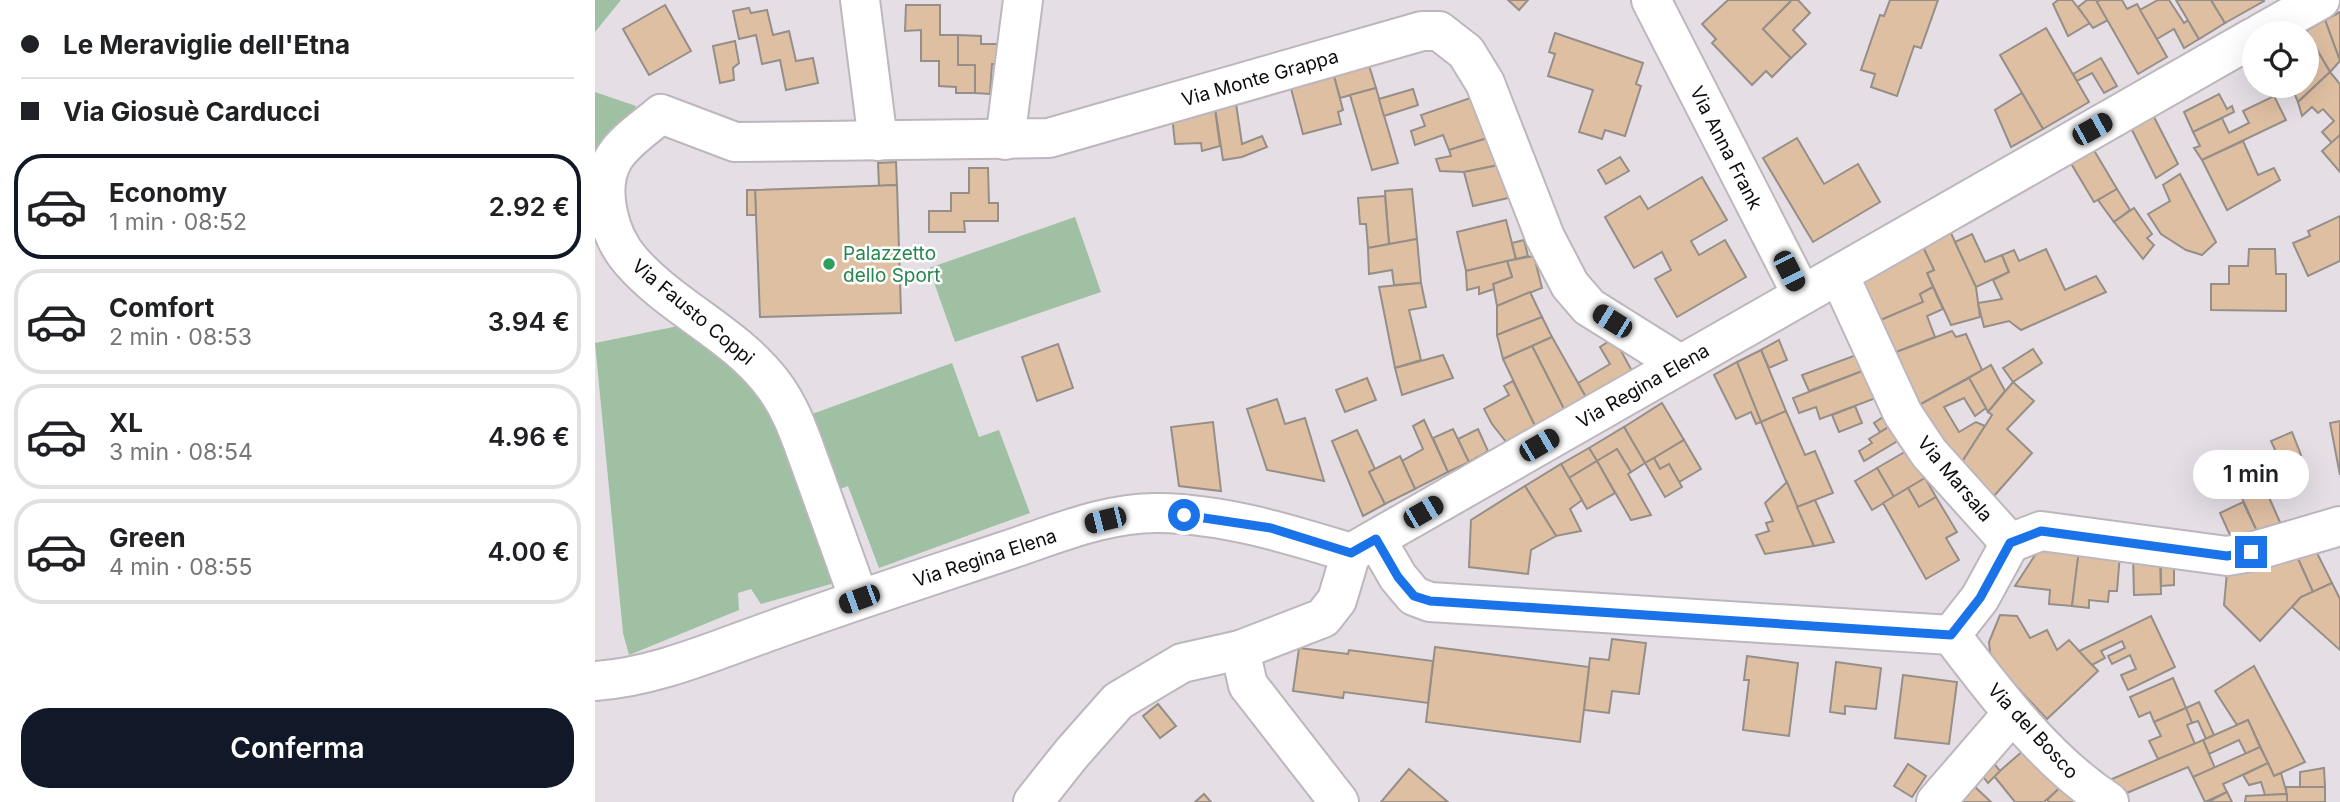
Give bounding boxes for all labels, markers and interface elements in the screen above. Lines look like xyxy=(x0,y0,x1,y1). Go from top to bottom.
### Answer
map controls xyxy=(2242,21,2319,98)
button: locate xyxy=(2242,21,2319,98)
text: Le Meraviglie dell'Etna xyxy=(63,29,350,60)
street label: Via Monte Grappa xyxy=(1179,45,1341,111)
street label: Via Anna Frank xyxy=(1685,82,1767,214)
text: Via Giosuè Carducci xyxy=(63,96,320,127)
car xyxy=(2069,110,2116,148)
icon: car xyxy=(25,175,88,238)
text: Economy xyxy=(109,177,227,208)
text: 2.92 € xyxy=(489,191,570,222)
text: 1 min · 08:52 xyxy=(109,208,247,236)
place label: Palazzetto dello Sport xyxy=(843,242,941,287)
car xyxy=(1771,248,1808,294)
street label: Via Fausto Coppi xyxy=(627,254,759,370)
marker: Palazzetto dello Sport xyxy=(821,256,837,272)
icon: car xyxy=(25,290,88,353)
text: Comfort xyxy=(109,292,214,323)
car xyxy=(1589,301,1636,341)
text: 3.94 € xyxy=(488,306,570,337)
text: 2 min · 08:53 xyxy=(109,323,252,351)
street label: Via Regina Elena xyxy=(1573,339,1713,433)
icon: car xyxy=(25,405,88,468)
text: XL xyxy=(109,407,143,438)
text: 4.96 € xyxy=(488,421,570,452)
car xyxy=(1516,425,1563,465)
street label: Via Marsala xyxy=(1913,432,1997,526)
text: 3 min · 08:54 xyxy=(109,438,253,466)
callout: 1 min xyxy=(2193,450,2309,500)
text: 1 min xyxy=(2223,460,2279,488)
car xyxy=(1400,492,1447,532)
route start xyxy=(1168,499,1200,531)
car xyxy=(1083,505,1128,535)
icon: car xyxy=(25,520,88,583)
text: Green xyxy=(109,522,186,553)
street label: Via Regina Elena xyxy=(910,524,1060,592)
text: 4.00 € xyxy=(487,536,570,567)
route end xyxy=(2235,536,2267,568)
text: 4 min · 08:55 xyxy=(109,553,253,581)
car xyxy=(836,582,883,616)
street label: Via del Bosco xyxy=(1983,678,2083,784)
button: Conferma xyxy=(21,708,574,788)

